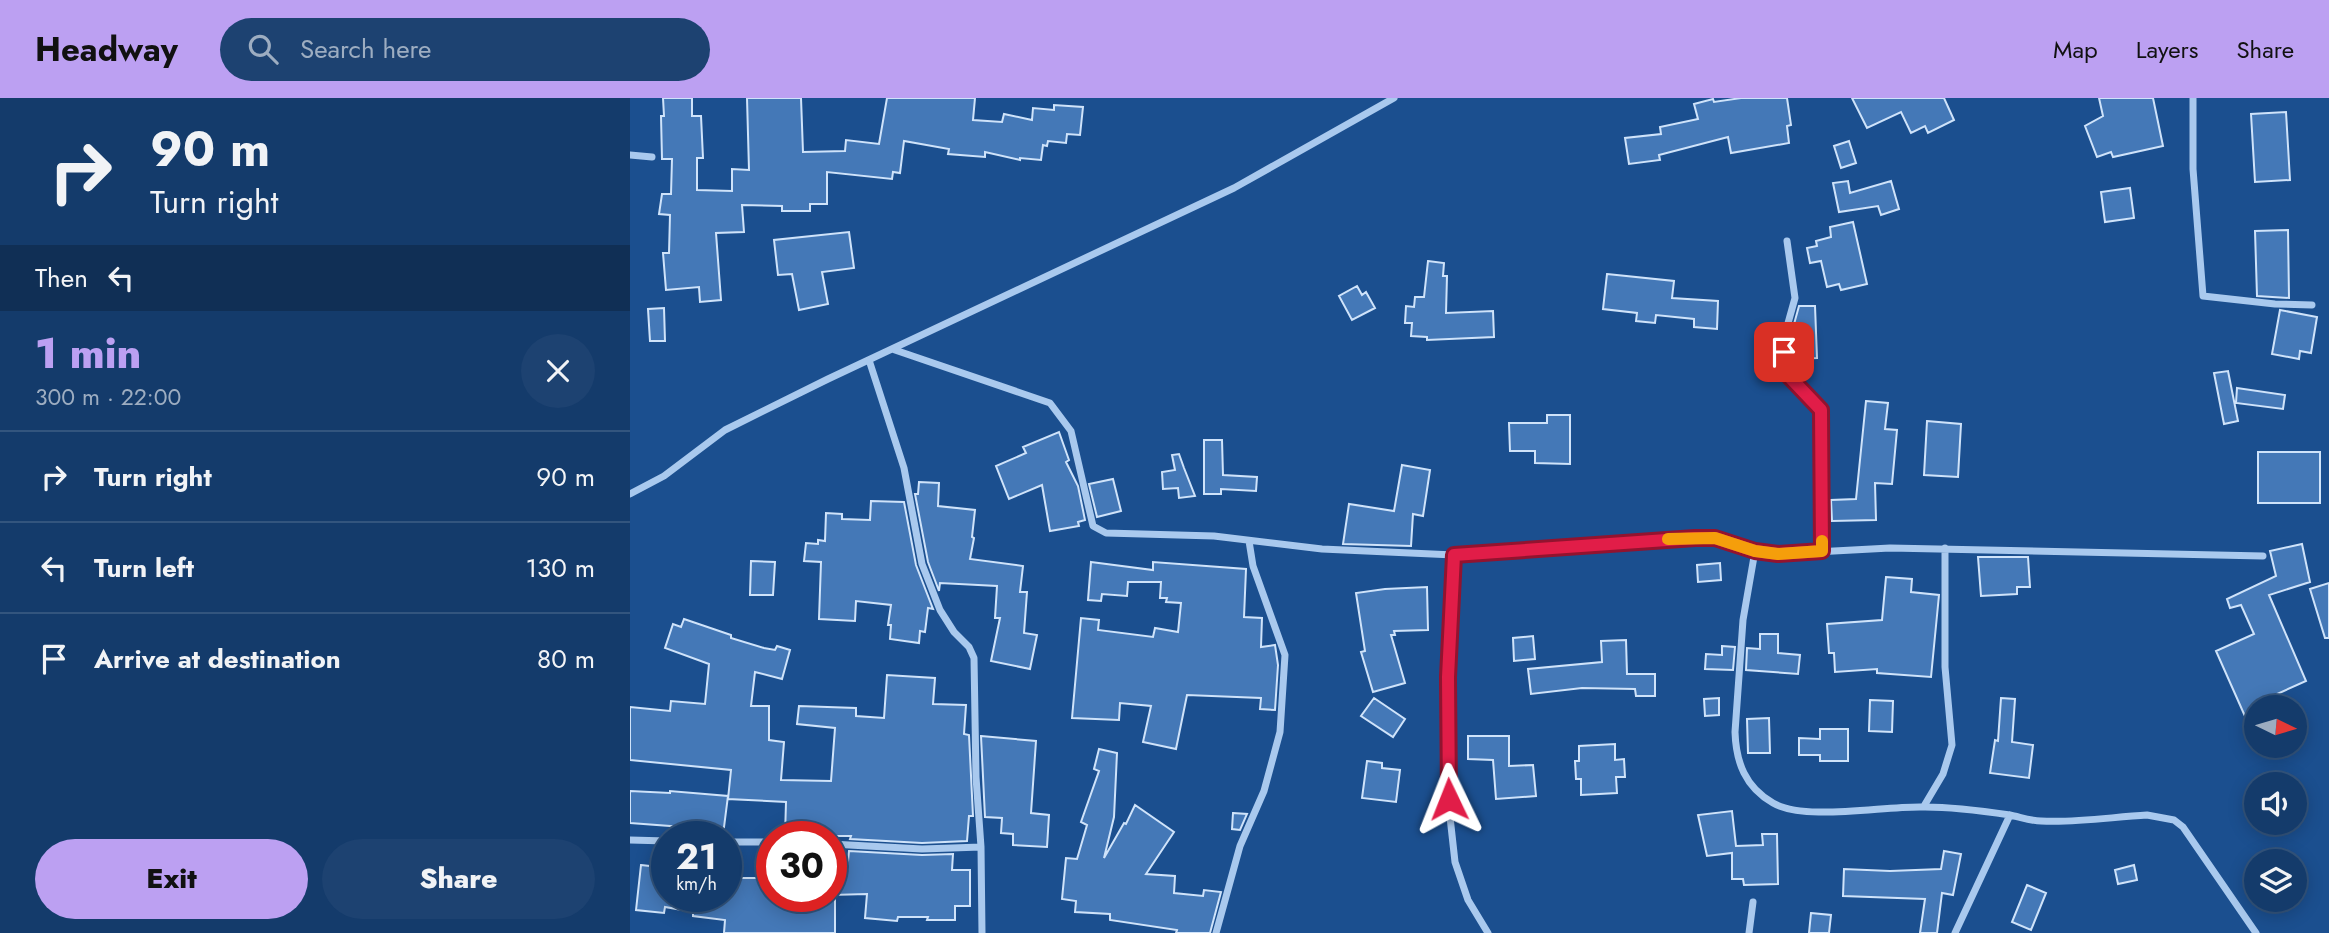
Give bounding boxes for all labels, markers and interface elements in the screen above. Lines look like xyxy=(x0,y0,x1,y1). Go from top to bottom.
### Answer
search box xyxy=(220,18,710,81)
text: Headway xyxy=(35,26,178,73)
icon: search xyxy=(244,30,282,68)
text: Search here xyxy=(300,30,431,68)
text: Map xyxy=(2053,32,2098,67)
text: Layers xyxy=(2136,32,2198,67)
text: Share xyxy=(2236,32,2294,67)
text: 90 m xyxy=(150,114,270,184)
icon: right xyxy=(35,126,126,217)
text: Turn right xyxy=(150,179,279,225)
text: Then xyxy=(35,259,88,297)
icon: left xyxy=(102,259,140,297)
pin xyxy=(1754,322,1814,382)
text: 1 min xyxy=(35,323,141,384)
icon: arrive xyxy=(1765,333,1803,371)
button: close xyxy=(521,334,595,408)
text: 300 m · 22:00 xyxy=(35,380,181,414)
icon: right xyxy=(35,458,73,496)
text: Turn right xyxy=(94,458,212,496)
text: 90 m xyxy=(536,458,595,496)
icon: left xyxy=(35,549,73,587)
text: Turn left xyxy=(94,549,194,587)
text: 130 m xyxy=(525,549,595,587)
icon: arrive xyxy=(35,640,73,678)
text: Arrive at destination xyxy=(94,640,341,678)
text: 80 m xyxy=(537,640,595,678)
north arrow xyxy=(2244,695,2306,758)
map controls xyxy=(2244,695,2307,912)
position arrow xyxy=(1412,762,1486,836)
button: sound xyxy=(2244,772,2307,835)
speed limit sign: 30 xyxy=(756,821,847,912)
text: 21 xyxy=(676,832,717,882)
button: Exit xyxy=(35,839,308,919)
button: Share xyxy=(322,839,595,919)
button: layers xyxy=(2244,849,2307,912)
text: km/h xyxy=(676,871,717,897)

